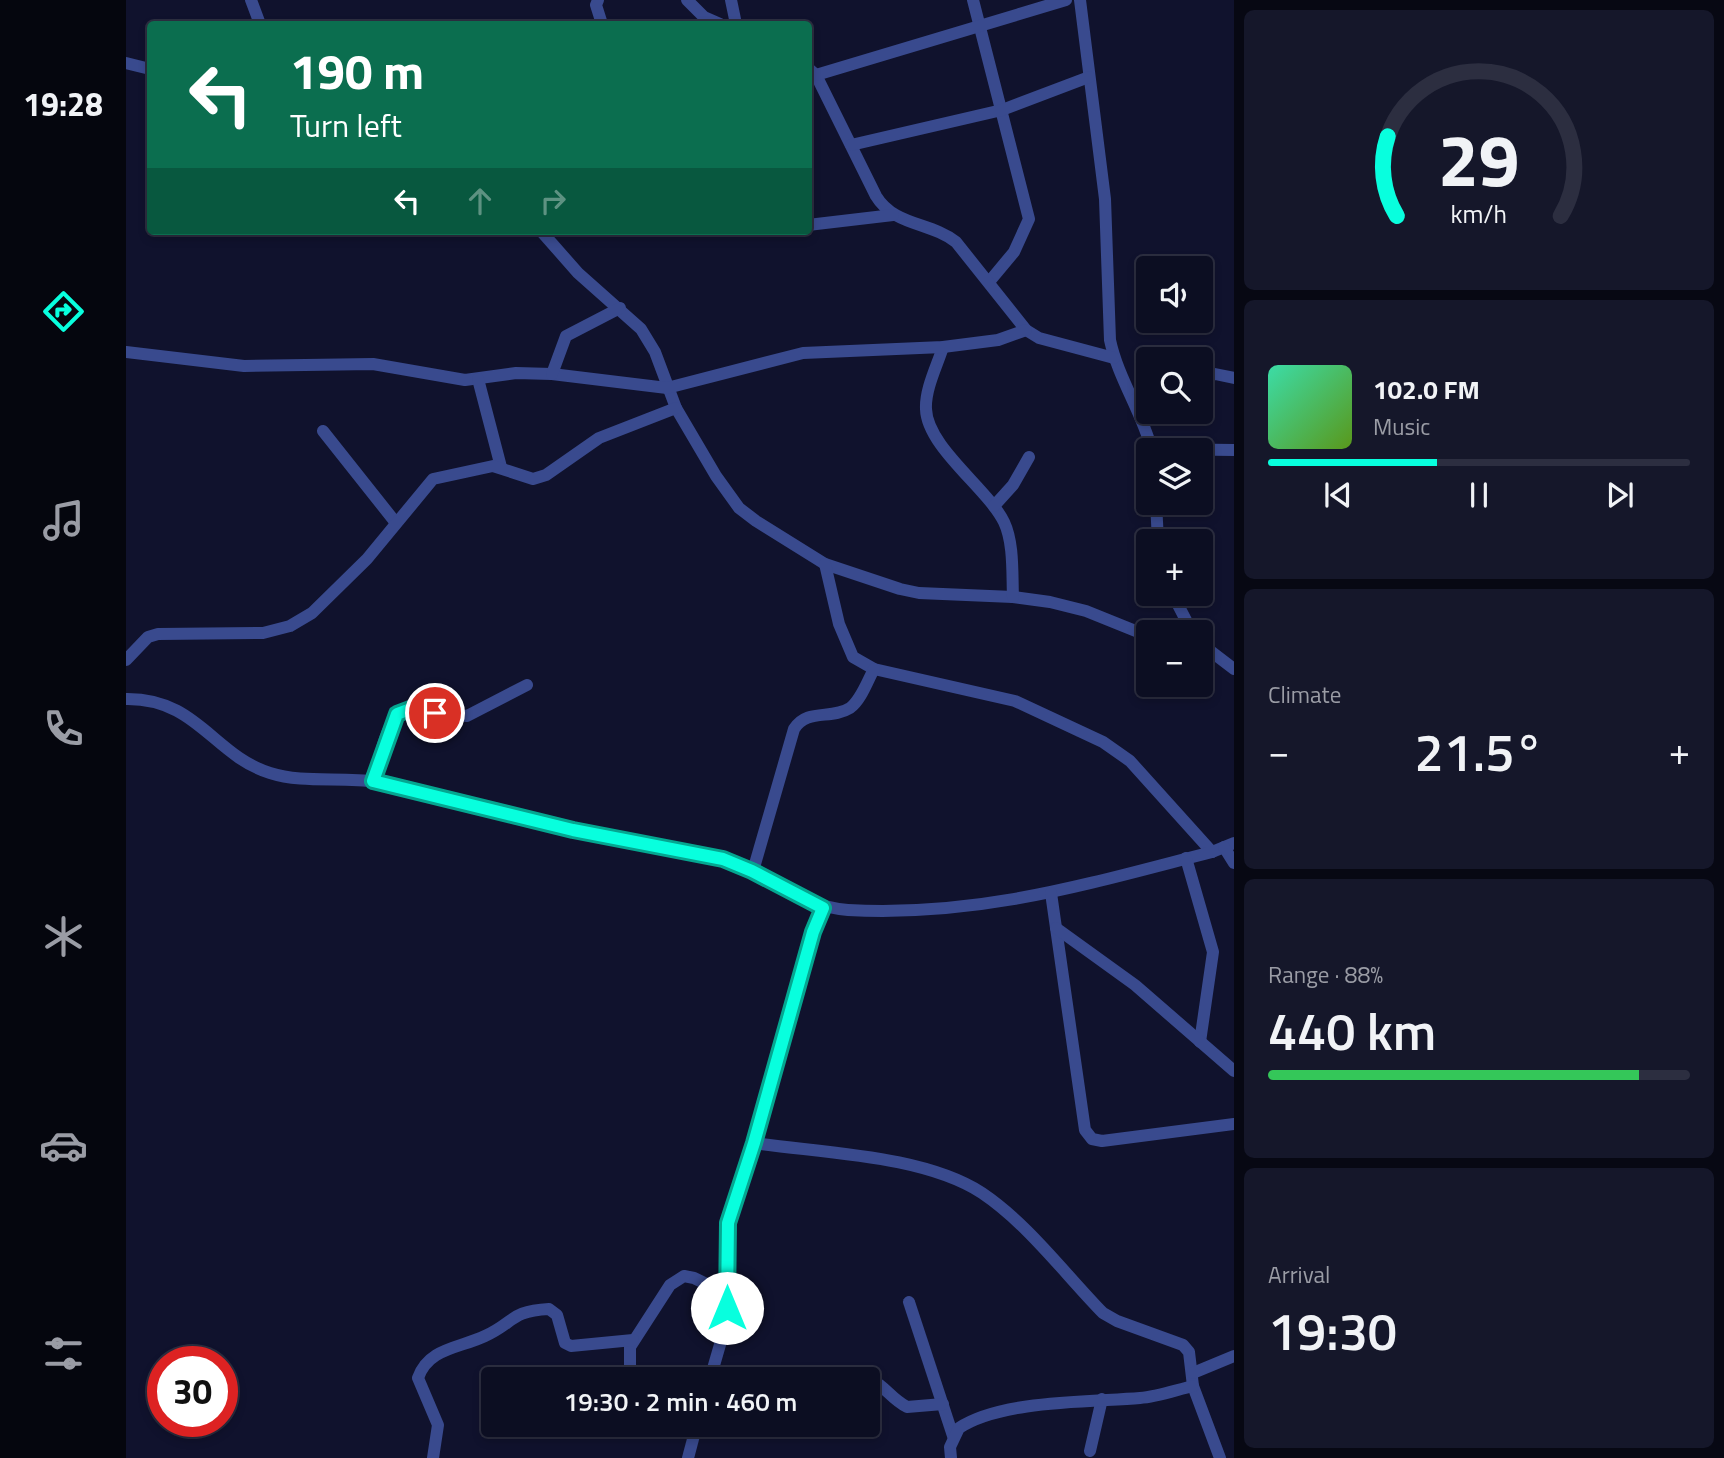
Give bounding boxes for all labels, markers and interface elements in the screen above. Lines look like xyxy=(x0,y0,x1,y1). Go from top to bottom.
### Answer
text: 190 m xyxy=(290,33,424,108)
icon: left xyxy=(175,49,266,140)
text: 19:28 xyxy=(23,80,103,128)
text: Turn left xyxy=(290,101,402,149)
text: 29 xyxy=(1438,104,1520,214)
icon: left xyxy=(388,182,426,220)
icon: ahead xyxy=(461,182,499,220)
icon: right xyxy=(534,182,572,220)
text: km/h xyxy=(1451,195,1507,233)
map controls xyxy=(1136,256,1213,697)
button: sound xyxy=(1136,256,1213,333)
icon: directions xyxy=(39,287,88,336)
button: search xyxy=(1136,347,1213,424)
text: 102.0 FM xyxy=(1373,370,1480,409)
text: Music xyxy=(1373,409,1430,444)
button: layers xyxy=(1136,438,1213,515)
icon: previous xyxy=(1319,476,1357,514)
icon: pause xyxy=(1460,476,1498,514)
icon: next xyxy=(1601,476,1639,514)
icon: music xyxy=(39,496,88,545)
button: + xyxy=(1136,529,1213,606)
button: − xyxy=(1136,620,1213,697)
text: Climate xyxy=(1268,677,1341,712)
pin xyxy=(405,683,465,743)
icon: arrive xyxy=(416,694,454,732)
icon: phone xyxy=(39,704,88,753)
text: 21.5° xyxy=(1415,712,1543,791)
text: − xyxy=(1268,722,1289,780)
text: + xyxy=(1669,722,1690,780)
icon: climate xyxy=(39,912,88,961)
text: Range · 88% xyxy=(1268,957,1383,992)
text: 440 km xyxy=(1268,991,1436,1070)
icon: car xyxy=(39,1121,88,1170)
text: Arrival xyxy=(1268,1257,1330,1292)
position arrow xyxy=(690,1271,764,1345)
text: 19:30 xyxy=(1268,1291,1397,1370)
icon: filters xyxy=(39,1329,88,1378)
speed limit sign: 30 xyxy=(147,1346,238,1437)
text: 19:30 · 2 min · 460 m xyxy=(564,1382,797,1421)

